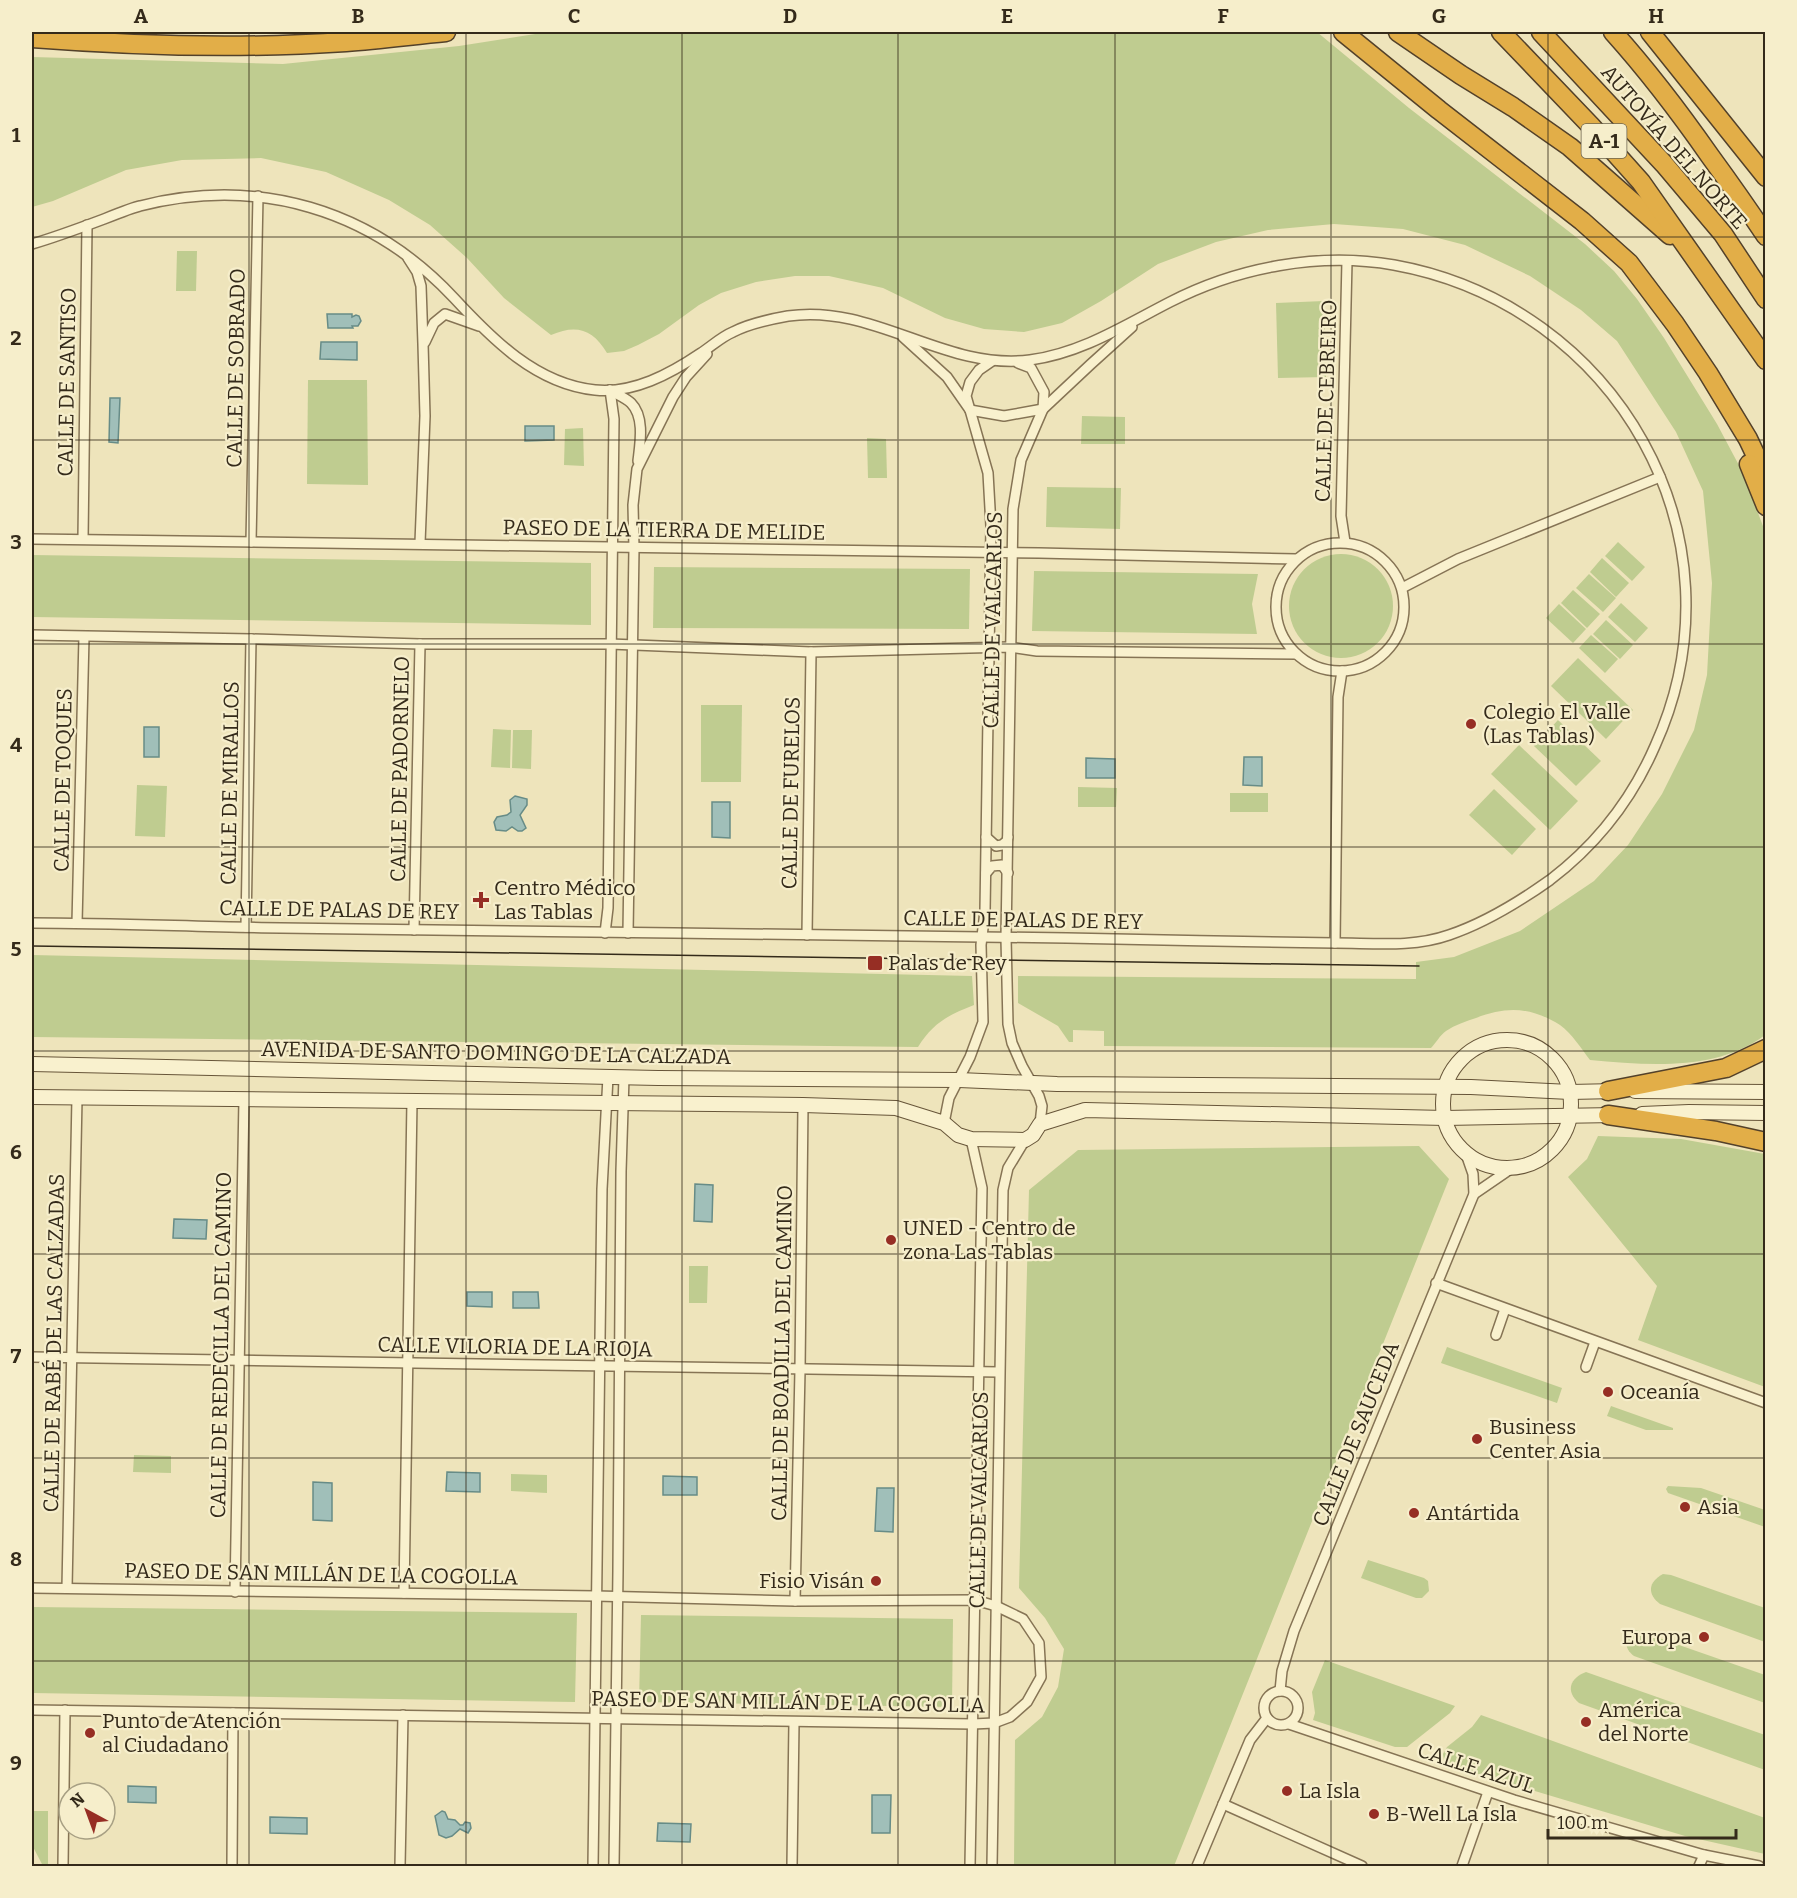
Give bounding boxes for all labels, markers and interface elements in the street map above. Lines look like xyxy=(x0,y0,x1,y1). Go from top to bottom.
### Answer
text: A xyxy=(134,4,149,28)
text: B xyxy=(352,4,365,28)
text: C xyxy=(568,4,580,28)
text: D xyxy=(783,4,797,28)
text: E xyxy=(1001,4,1013,28)
text: F xyxy=(1217,4,1229,28)
text: G xyxy=(1432,4,1446,28)
text: H xyxy=(1648,4,1664,28)
street label: AUTOVÍA DEL NORTE xyxy=(1595,59,1753,235)
text: 1 xyxy=(12,123,21,147)
road number: A-1 xyxy=(1582,124,1626,158)
street label: CALLE DE SOBRADO xyxy=(221,268,251,468)
street label: CALLE DE SANTISO xyxy=(52,287,82,477)
street label: CALLE DE CEBREIRO xyxy=(1309,299,1343,503)
text: 2 xyxy=(10,326,22,350)
street label: CALLE DE VALCARLOS xyxy=(978,511,1008,729)
street label: PASEO DE LA TIERRA DE MELIDE xyxy=(502,514,826,546)
text: 3 xyxy=(10,530,22,554)
street label: CALLE DE PADORNELO xyxy=(385,656,415,882)
street label: CALLE DE MIRALLOS xyxy=(215,681,245,885)
street label: CALLE DE TOQUES xyxy=(48,688,78,872)
street label: CALLE DE FURELOS xyxy=(776,696,806,890)
place label: Colegio El Valle (Las Tablas) xyxy=(1483,699,1631,749)
marker: Colegio El Valle (Las Tablas) xyxy=(1464,717,1478,731)
text: 4 xyxy=(10,733,22,757)
place label: Centro Médico Las Tablas xyxy=(494,875,635,925)
marker: Centro Médico Las Tablas xyxy=(472,891,490,909)
street label: CALLE DE PALAS DE REY xyxy=(219,895,460,925)
street label: CALLE DE PALAS DE REY xyxy=(903,905,1144,935)
text: 5 xyxy=(11,937,22,961)
place label: Palas de Rey xyxy=(888,950,1008,976)
marker: Palas de Rey xyxy=(866,954,884,972)
street label: AVENIDA DE SANTO DOMINGO DE LA CALZADA xyxy=(261,1036,731,1070)
text: 6 xyxy=(10,1140,22,1164)
street label: CALLE DE REDECILLA DEL CAMINO xyxy=(205,1171,237,1519)
street label: CALLE DE RABÉ DE LAS CALZADAS xyxy=(38,1173,70,1513)
street label: CALLE DE BOADILLA DEL CAMINO xyxy=(766,1185,798,1521)
place label: UNED - Centro de zona Las Tablas xyxy=(903,1215,1076,1265)
marker: UNED - Centro de zona Las Tablas xyxy=(884,1233,898,1247)
street label: CALLE VILORIA DE LA RIOJA xyxy=(377,1332,653,1362)
street label: CALLE DE SAUCEDA xyxy=(1307,1338,1405,1530)
text: 7 xyxy=(11,1344,22,1368)
place label: Oceanía xyxy=(1620,1379,1700,1405)
marker: Oceanía xyxy=(1601,1385,1615,1399)
street label: CALLE DE VALCARLOS xyxy=(964,1391,994,1609)
place label: Business Center Asia xyxy=(1489,1414,1602,1464)
marker: Business Center Asia xyxy=(1470,1432,1484,1446)
place label: Asia xyxy=(1697,1494,1740,1520)
place label: Antártida xyxy=(1426,1500,1520,1526)
marker: Asia xyxy=(1678,1500,1692,1514)
marker: Antártida xyxy=(1407,1506,1421,1520)
text: 8 xyxy=(10,1547,22,1571)
street label: PASEO DE SAN MILLÁN DE LA COGOLLA xyxy=(124,1558,518,1590)
place label: Fisio Visán xyxy=(759,1568,864,1594)
marker: Fisio Visán xyxy=(869,1574,883,1588)
place label: Europa xyxy=(1621,1624,1693,1650)
marker: Europa xyxy=(1697,1630,1711,1644)
street label: PASEO DE SAN MILLÁN DE LA COGOLLA xyxy=(591,1686,985,1718)
place label: América del Norte xyxy=(1598,1697,1689,1747)
place label: Punto de Atención al Ciudadano xyxy=(102,1708,281,1758)
marker: América del Norte xyxy=(1579,1715,1593,1729)
marker: Punto de Atención al Ciudadano xyxy=(83,1726,97,1740)
street label: CALLE AZUL xyxy=(1414,1737,1538,1799)
text: 9 xyxy=(10,1751,22,1775)
place label: La Isla xyxy=(1299,1778,1361,1804)
north arrow xyxy=(57,1781,117,1841)
marker: La Isla xyxy=(1280,1784,1294,1798)
text: N xyxy=(67,1789,88,1811)
place label: B-Well La Isla xyxy=(1386,1801,1518,1827)
scale bar xyxy=(1548,1802,1736,1840)
marker: B-Well La Isla xyxy=(1367,1807,1381,1821)
text: 100 m xyxy=(1557,1812,1608,1834)

